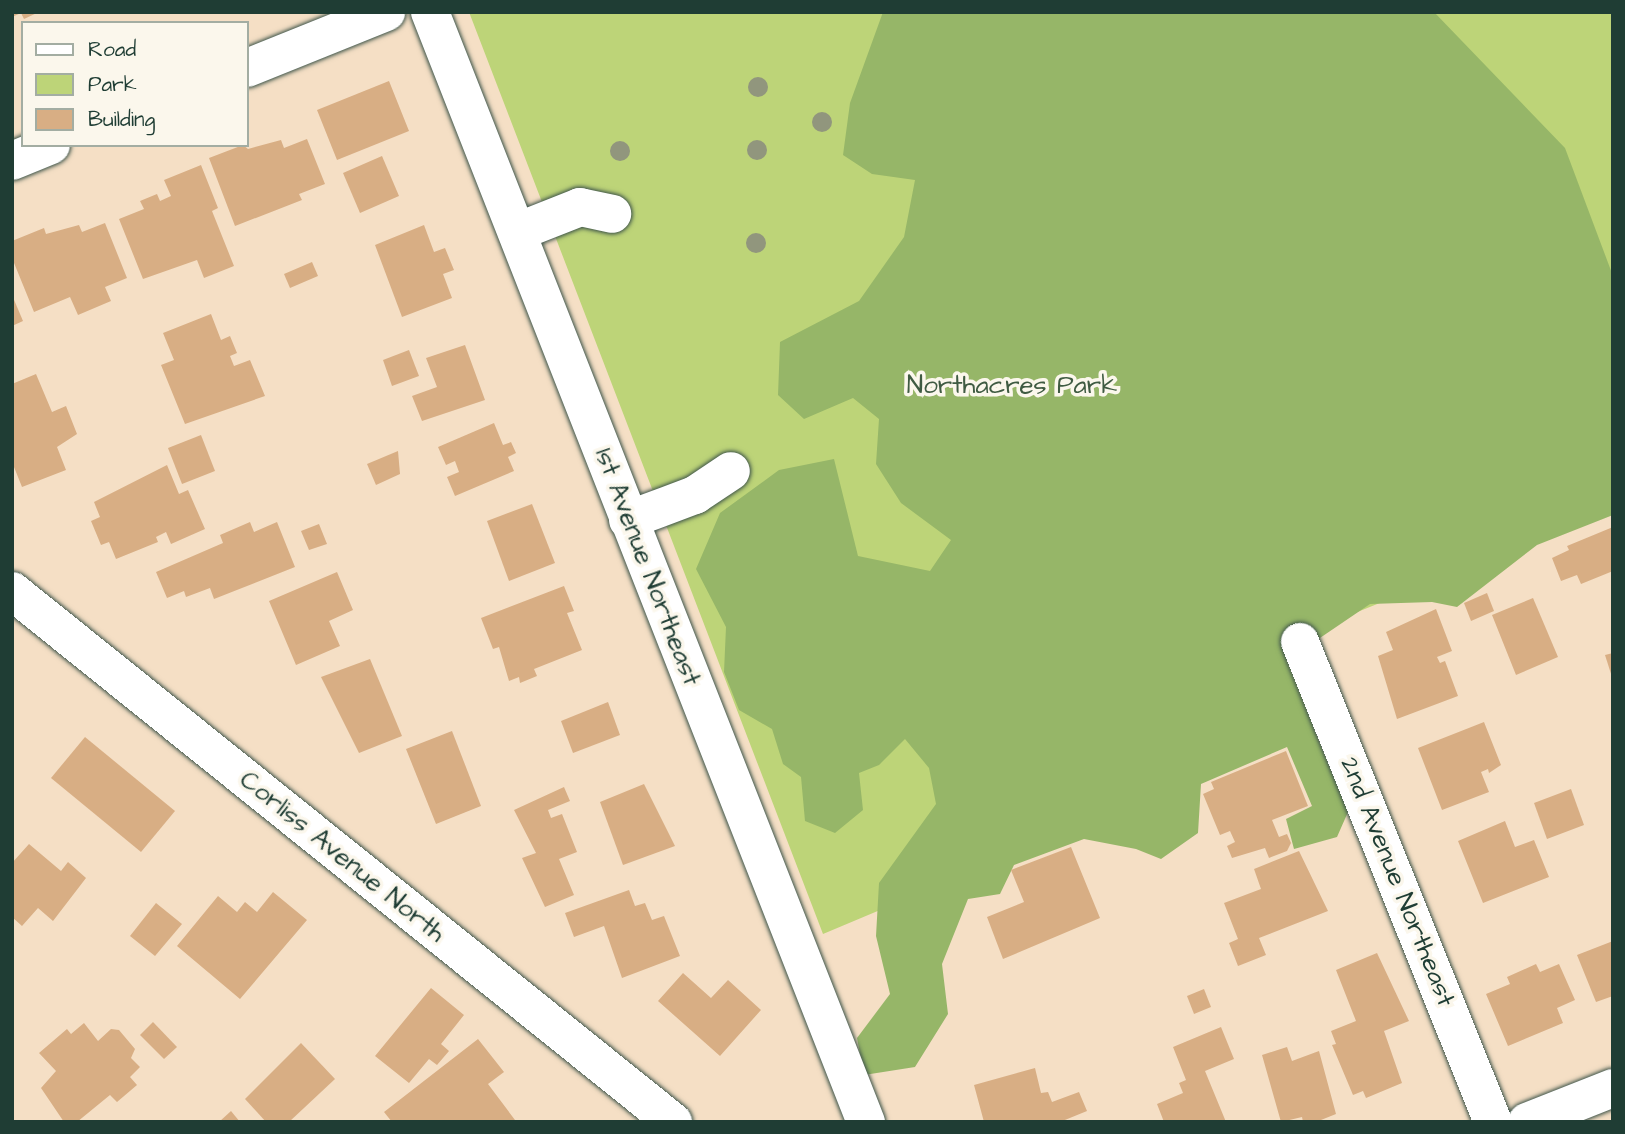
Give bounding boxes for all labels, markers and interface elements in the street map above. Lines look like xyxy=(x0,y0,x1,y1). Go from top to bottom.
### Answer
legend xyxy=(21,21,248,147)
text: Road xyxy=(88,35,136,64)
text: Park xyxy=(88,70,137,99)
text: Building xyxy=(88,105,155,134)
park label: Northacres Park xyxy=(907,370,1117,402)
street label: 1st Avenue Northeast xyxy=(587,444,707,690)
street label: 2nd Avenue Northeast xyxy=(1333,753,1461,1011)
street label: Corliss Avenue North xyxy=(233,764,451,950)

